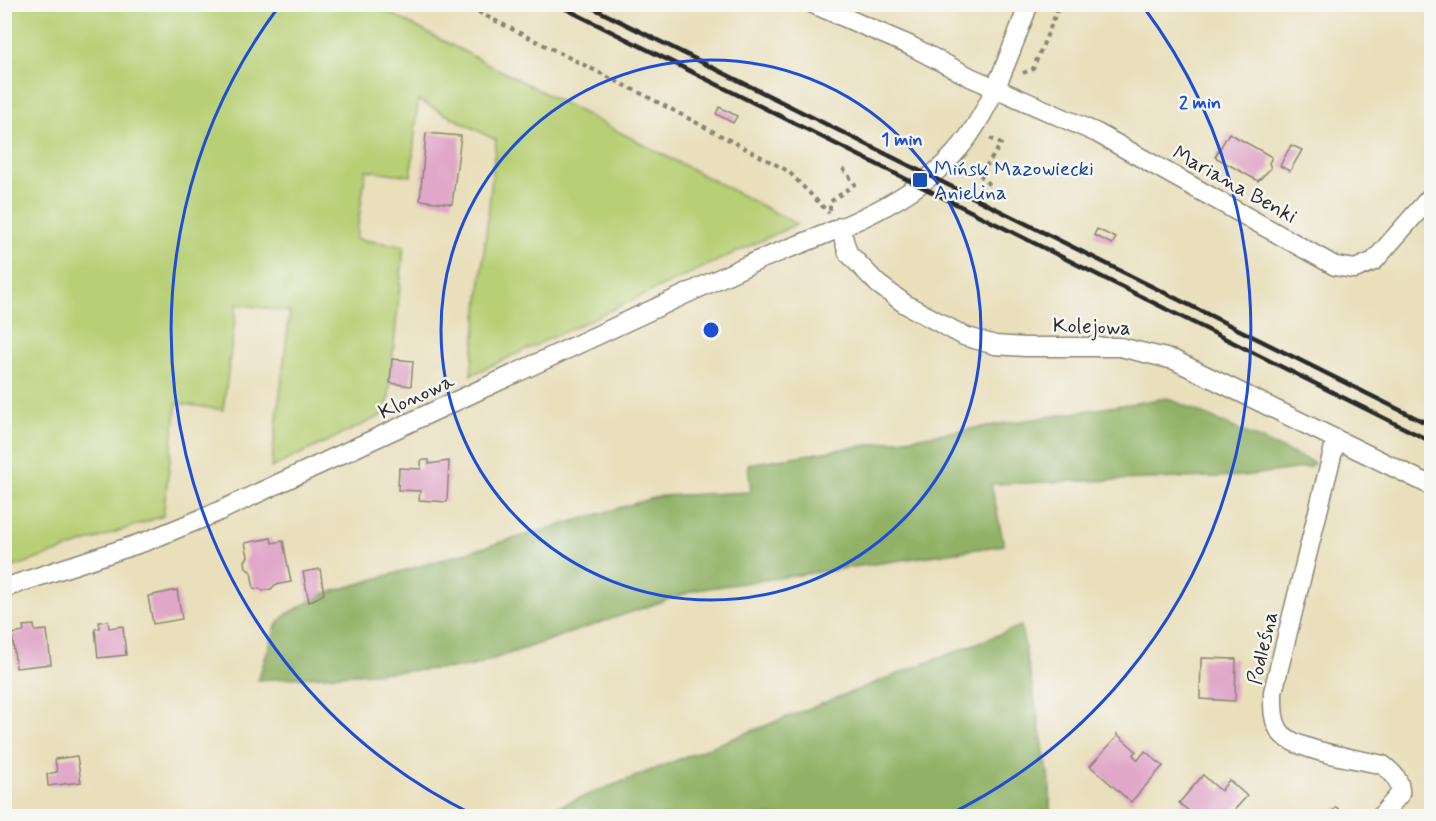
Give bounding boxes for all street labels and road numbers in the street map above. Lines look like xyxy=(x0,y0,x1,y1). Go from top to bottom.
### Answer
street label: Mariana Benki xyxy=(1167,139,1302,231)
street label: Kolejowa xyxy=(1052,312,1132,342)
street label: Klonowa xyxy=(374,367,459,427)
street label: Podleśna xyxy=(1241,609,1285,688)

